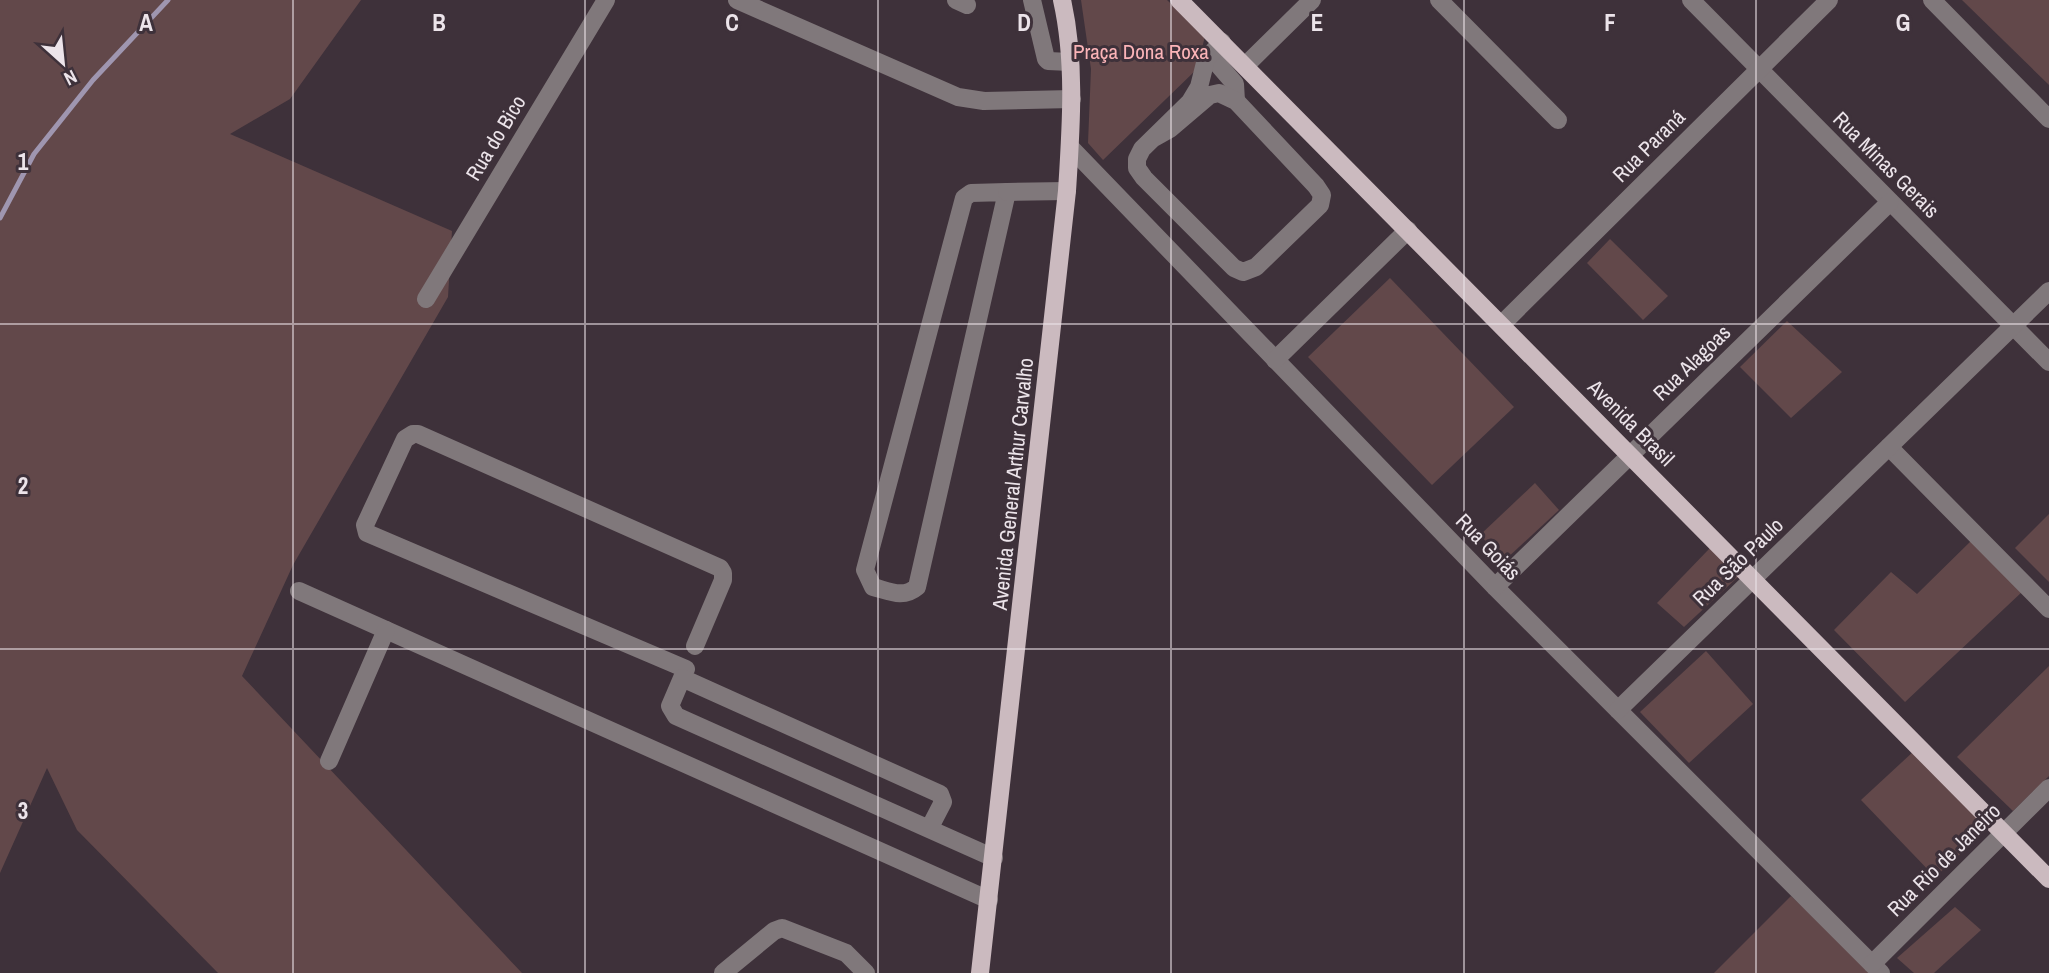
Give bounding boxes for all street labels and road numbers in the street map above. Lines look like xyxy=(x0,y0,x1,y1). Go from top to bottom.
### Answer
street label: Rua do Bico xyxy=(459,90,532,186)
street label: Rua Paraná xyxy=(1606,103,1692,188)
street label: Rua Minas Gerais xyxy=(1827,105,1946,224)
street label: Rua Alagoas xyxy=(1646,318,1737,407)
street label: Avenida General Arthur Carvalho xyxy=(985,356,1040,612)
street label: Avenida Brasil xyxy=(1581,372,1681,472)
street label: Rua Goiás xyxy=(1449,507,1527,586)
street label: Rua São Paulo xyxy=(1686,511,1789,612)
street label: Rua Rio de Janeiro xyxy=(1881,797,2007,923)

